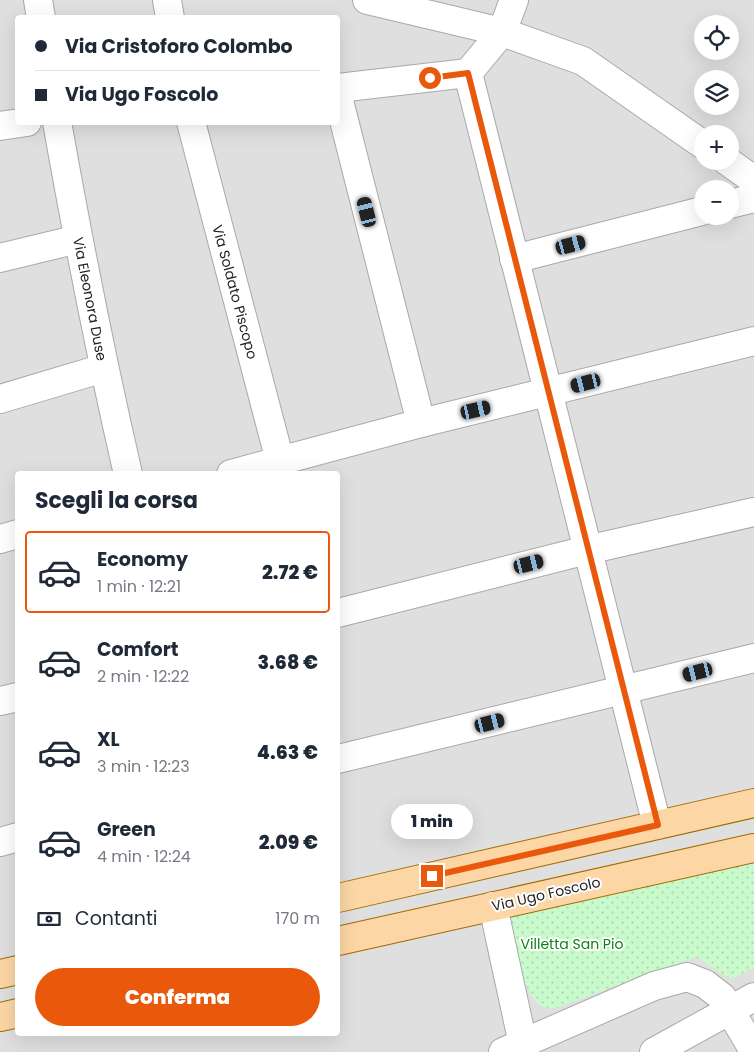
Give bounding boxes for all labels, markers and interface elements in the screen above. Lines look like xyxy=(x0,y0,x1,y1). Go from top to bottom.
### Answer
map controls xyxy=(694,15,739,225)
button: locate xyxy=(694,15,739,60)
text: Via Cristoforo Colombo xyxy=(65,33,293,60)
route start xyxy=(419,67,441,89)
button: layers xyxy=(694,70,739,115)
text: Via Ugo Foscolo xyxy=(65,81,218,108)
button: + xyxy=(694,125,739,170)
button: − xyxy=(694,180,739,225)
car xyxy=(356,196,377,228)
street label: Via Soldato Piscopo xyxy=(207,223,263,361)
car xyxy=(554,234,587,256)
street label: Via Eleonora Duse xyxy=(68,235,112,363)
car xyxy=(569,372,602,394)
car xyxy=(459,399,492,421)
text: Scegli la corsa xyxy=(35,485,198,516)
text: Economy xyxy=(97,546,188,573)
icon: car xyxy=(37,550,82,595)
car xyxy=(512,553,545,575)
text: 2.72 € xyxy=(262,559,318,586)
text: 1 min · 12:21 xyxy=(97,575,181,598)
text: Comfort xyxy=(97,636,179,663)
icon: car xyxy=(37,640,82,685)
text: 3.68 € xyxy=(258,649,318,676)
car xyxy=(681,661,714,683)
text: 2 min · 12:22 xyxy=(97,665,189,688)
car xyxy=(473,712,506,734)
text: XL xyxy=(97,726,120,753)
icon: car xyxy=(37,730,82,775)
text: 4.63 € xyxy=(257,739,318,766)
text: 3 min · 12:23 xyxy=(97,755,190,778)
callout: 1 min xyxy=(391,804,473,838)
text: 1 min xyxy=(411,810,453,833)
text: Green xyxy=(97,816,156,843)
icon: car xyxy=(37,820,82,865)
text: 2.09 € xyxy=(259,829,318,856)
text: 4 min · 12:24 xyxy=(97,845,191,868)
route end xyxy=(421,865,443,887)
street label: Via Ugo Foscolo xyxy=(490,872,602,916)
icon: cash xyxy=(35,905,63,933)
text: Contanti xyxy=(75,905,158,932)
text: 170 m xyxy=(275,907,320,930)
park label: Villetta San Pio xyxy=(521,934,623,954)
button: Conferma xyxy=(35,968,320,1026)

